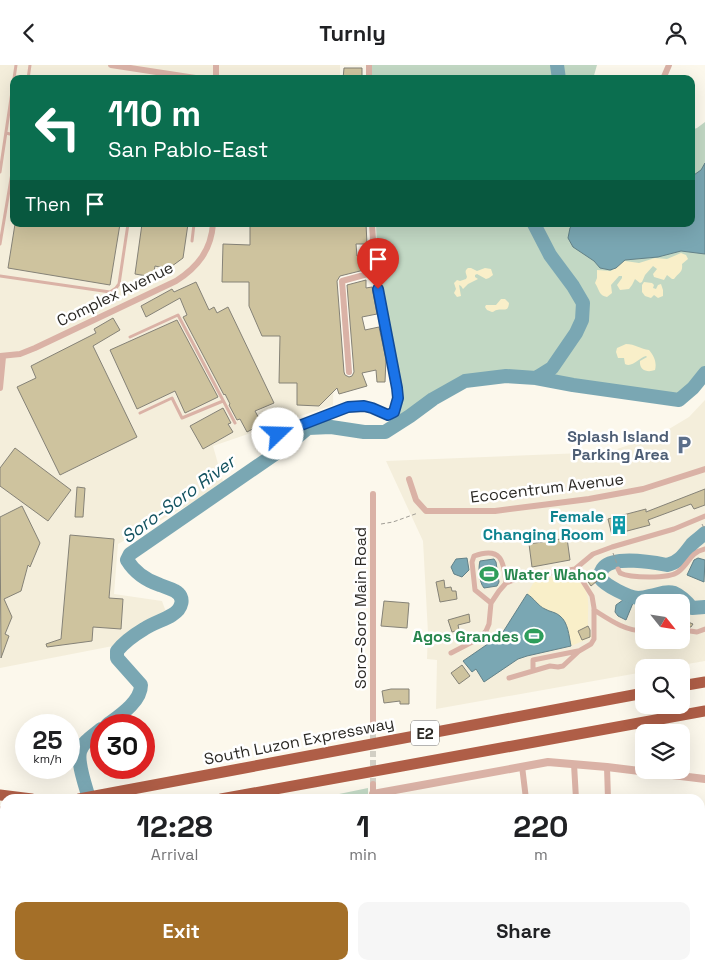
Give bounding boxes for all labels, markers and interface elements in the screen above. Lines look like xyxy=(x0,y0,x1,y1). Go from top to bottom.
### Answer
icon: back xyxy=(15,19,43,47)
text: Turnly xyxy=(319,19,386,47)
icon: person xyxy=(662,19,690,47)
text: 110 m xyxy=(108,92,201,136)
icon: left xyxy=(25,95,90,160)
text: San Pablo-East xyxy=(108,135,268,163)
icon: arrive xyxy=(81,190,109,218)
text: Then xyxy=(25,192,71,217)
pin xyxy=(357,238,399,289)
icon: arrive xyxy=(364,245,392,273)
street label: Complex Avenue xyxy=(53,257,177,331)
position arrow xyxy=(251,407,303,459)
place label: Splash Island Parking Area xyxy=(567,426,669,465)
parking icon: Splash Island Parking Area xyxy=(673,434,695,456)
water label: Soro-Soro River xyxy=(117,449,241,548)
street label: Ecocentrum Avenue xyxy=(469,468,625,508)
place label: Female Changing Room xyxy=(483,506,604,545)
building icon: Female Changing Room xyxy=(608,514,630,536)
street label: Soro-Soro Main Road xyxy=(350,527,371,689)
sports icon: Water Wahoo xyxy=(478,563,500,585)
place label: Water Wahoo xyxy=(504,564,607,585)
north arrow xyxy=(635,594,690,649)
map controls xyxy=(635,594,690,779)
sports icon: Agos Grandes xyxy=(523,625,545,647)
place label: Agos Grandes xyxy=(413,626,519,647)
button: search xyxy=(635,659,690,714)
street label: South Luzon Expressway xyxy=(202,712,396,770)
speed limit sign: 30 xyxy=(90,714,155,779)
road number: E2 xyxy=(411,721,439,745)
text: 25 xyxy=(33,724,62,756)
button: layers xyxy=(635,724,690,779)
text: km/h xyxy=(33,751,62,767)
text: 12:28 xyxy=(137,807,213,846)
text: 1 xyxy=(356,807,370,846)
text: 220 xyxy=(513,807,568,846)
text: Arrival xyxy=(151,844,198,865)
text: min xyxy=(349,844,377,865)
text: m xyxy=(534,844,548,865)
button: Exit xyxy=(15,902,348,960)
button: Share xyxy=(358,902,690,960)

